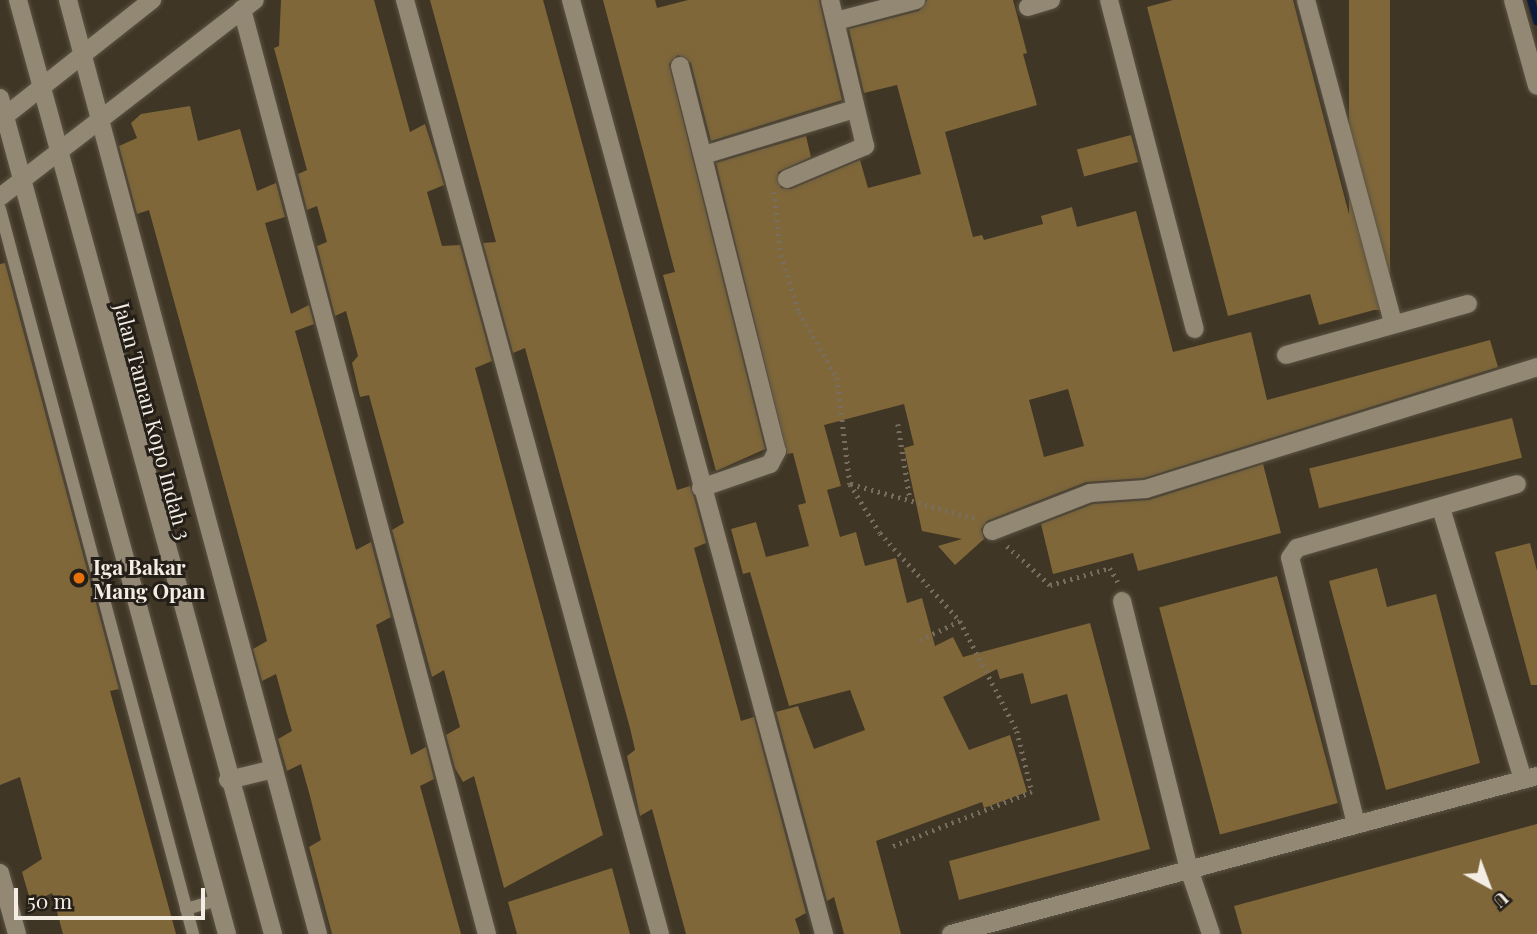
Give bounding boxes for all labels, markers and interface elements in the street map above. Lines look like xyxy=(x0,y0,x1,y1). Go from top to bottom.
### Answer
street label: Jalan Taman Kopo Indah 3 xyxy=(110,300,198,542)
place label: Iga Bakar Mang Opan xyxy=(93,553,205,603)
marker: Iga Bakar Mang Opan xyxy=(71,570,87,586)
north arrow xyxy=(1453,850,1523,920)
scale bar xyxy=(18,874,208,918)
text: 50 m xyxy=(27,886,72,914)
text: U xyxy=(1488,887,1515,915)

